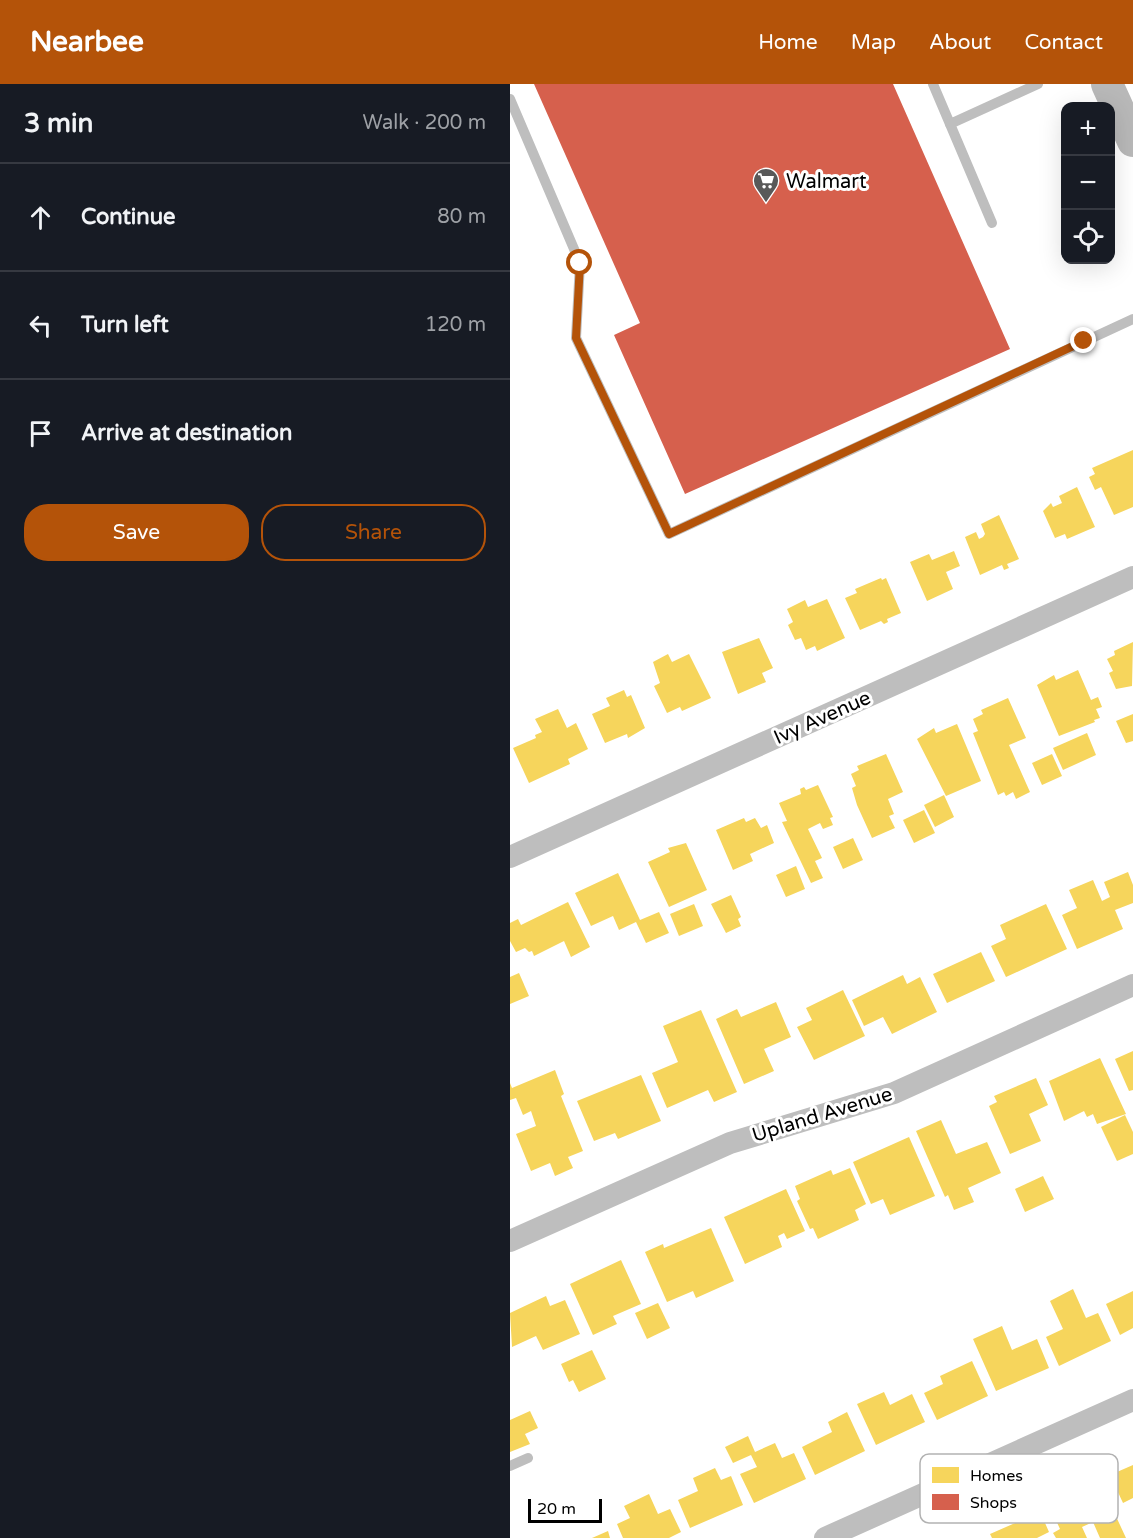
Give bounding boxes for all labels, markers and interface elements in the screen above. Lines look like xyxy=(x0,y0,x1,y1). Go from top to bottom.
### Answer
text: Nearbee xyxy=(30,25,144,59)
text: Home xyxy=(758,30,818,55)
text: Map xyxy=(851,30,896,55)
text: About xyxy=(929,30,991,55)
text: Contact xyxy=(1024,30,1103,55)
map controls xyxy=(1061,102,1115,264)
button: + xyxy=(1061,102,1115,156)
text: 3 min xyxy=(24,108,93,139)
text: Walk · 200 m xyxy=(363,111,486,135)
button: − xyxy=(1061,156,1115,210)
supermarket icon: Walmart xyxy=(751,166,781,204)
place label: Walmart xyxy=(786,170,867,194)
icon: ahead xyxy=(24,201,57,234)
text: Continue xyxy=(81,204,176,230)
text: 80 m xyxy=(437,205,486,229)
button: locate xyxy=(1061,210,1115,264)
route start xyxy=(566,249,592,275)
icon: left xyxy=(24,309,57,342)
text: Turn left xyxy=(81,312,169,338)
text: 120 m xyxy=(425,313,486,337)
route end xyxy=(1070,327,1096,353)
icon: arrive xyxy=(24,417,57,450)
text: Arrive at destination xyxy=(81,420,292,446)
button: Save xyxy=(24,504,249,561)
button: Share xyxy=(261,504,486,561)
street label: Ivy Avenue xyxy=(770,686,875,750)
street label: Upland Avenue xyxy=(749,1082,895,1148)
legend xyxy=(920,1454,1118,1523)
text: Homes xyxy=(970,1466,1023,1486)
text: Shops xyxy=(970,1493,1017,1513)
scale bar xyxy=(528,1496,602,1524)
text: 20 m xyxy=(537,1499,576,1519)

